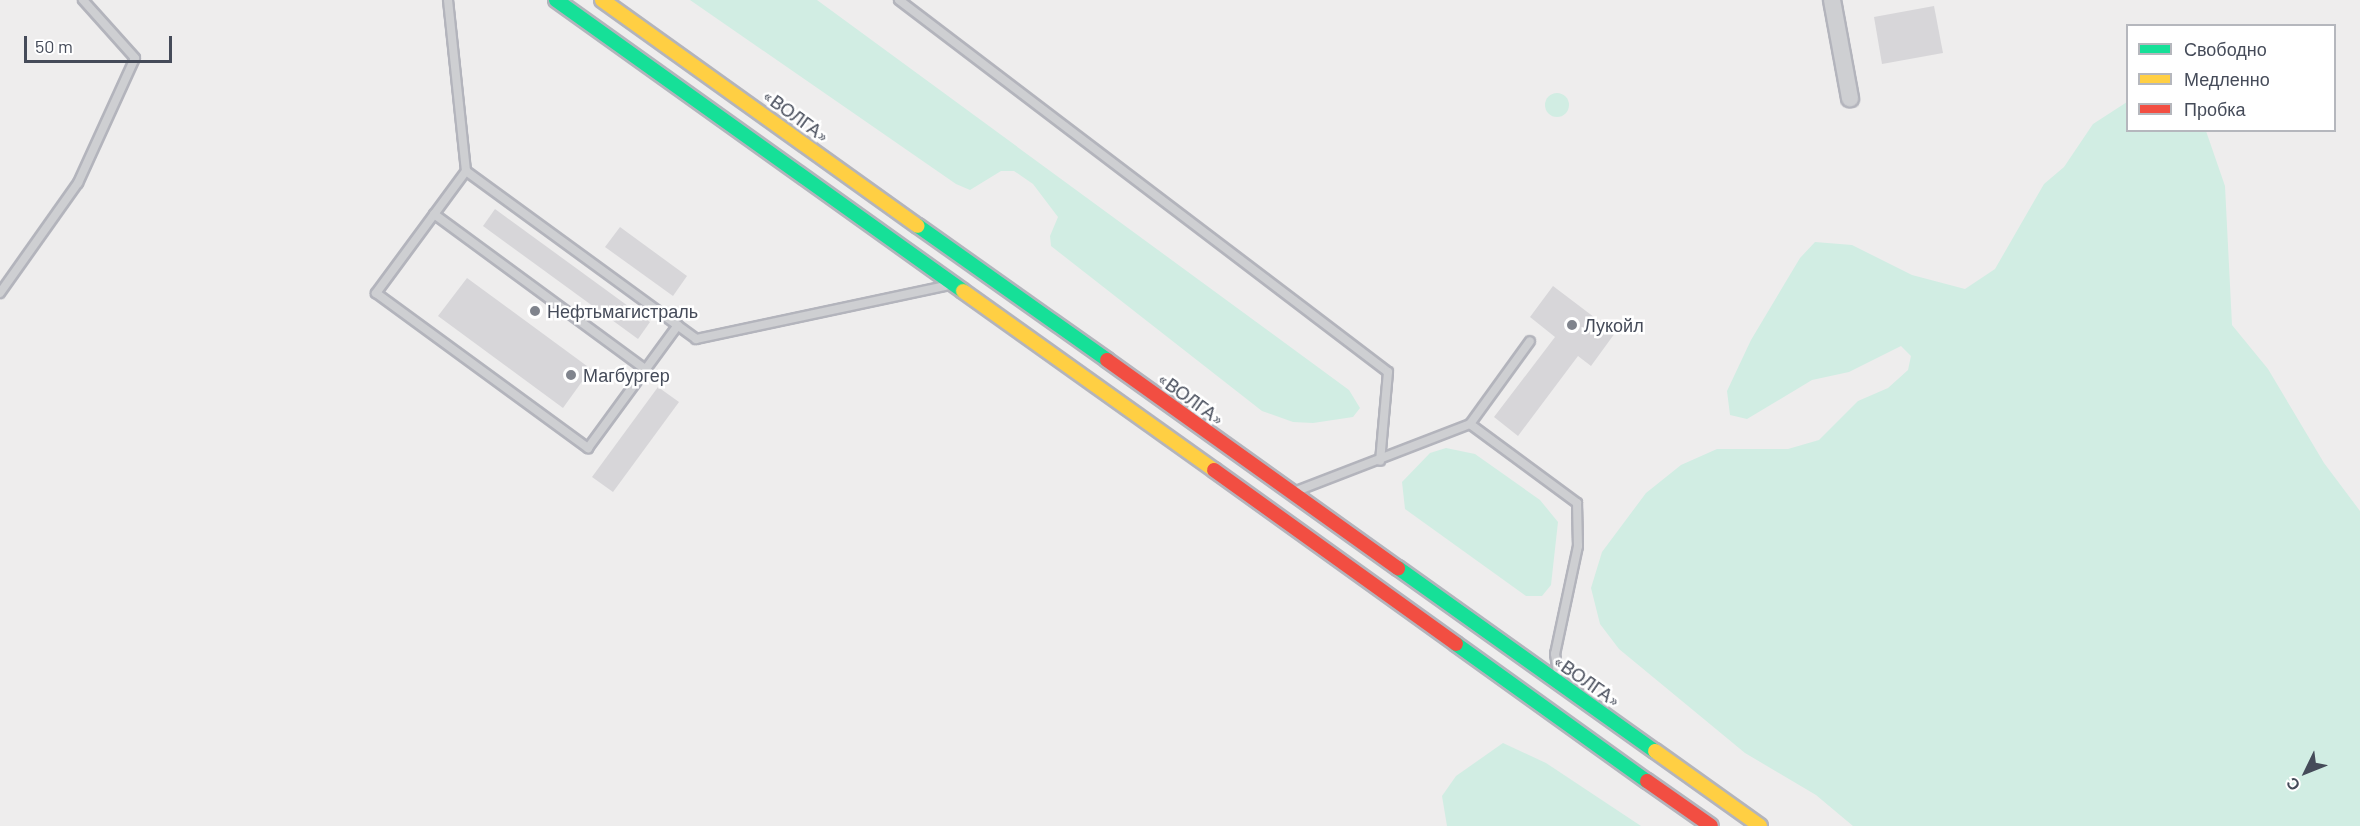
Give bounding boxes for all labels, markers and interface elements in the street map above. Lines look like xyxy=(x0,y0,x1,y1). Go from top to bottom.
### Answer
scale bar xyxy=(27,24,176,62)
legend xyxy=(2126,24,2336,132)
text: 50 m xyxy=(35,35,73,57)
text: Свободно xyxy=(2184,38,2267,60)
text: Медленно xyxy=(2184,68,2270,90)
street label: «ВОЛГА» xyxy=(759,85,833,147)
text: Пробка xyxy=(2184,98,2246,120)
place label: Нефтьмагистраль xyxy=(547,300,698,322)
marker: Нефтьмагистраль xyxy=(528,304,542,318)
place label: Лукойл xyxy=(1584,314,1644,336)
marker: Лукойл xyxy=(1565,318,1579,332)
place label: Магбургер xyxy=(583,364,670,386)
marker: Магбургер xyxy=(564,368,578,382)
street label: «ВОЛГА» xyxy=(1154,368,1228,430)
street label: «ВОЛГА» xyxy=(1549,650,1625,712)
north arrow xyxy=(2276,742,2336,802)
text: С xyxy=(2282,774,2303,795)

